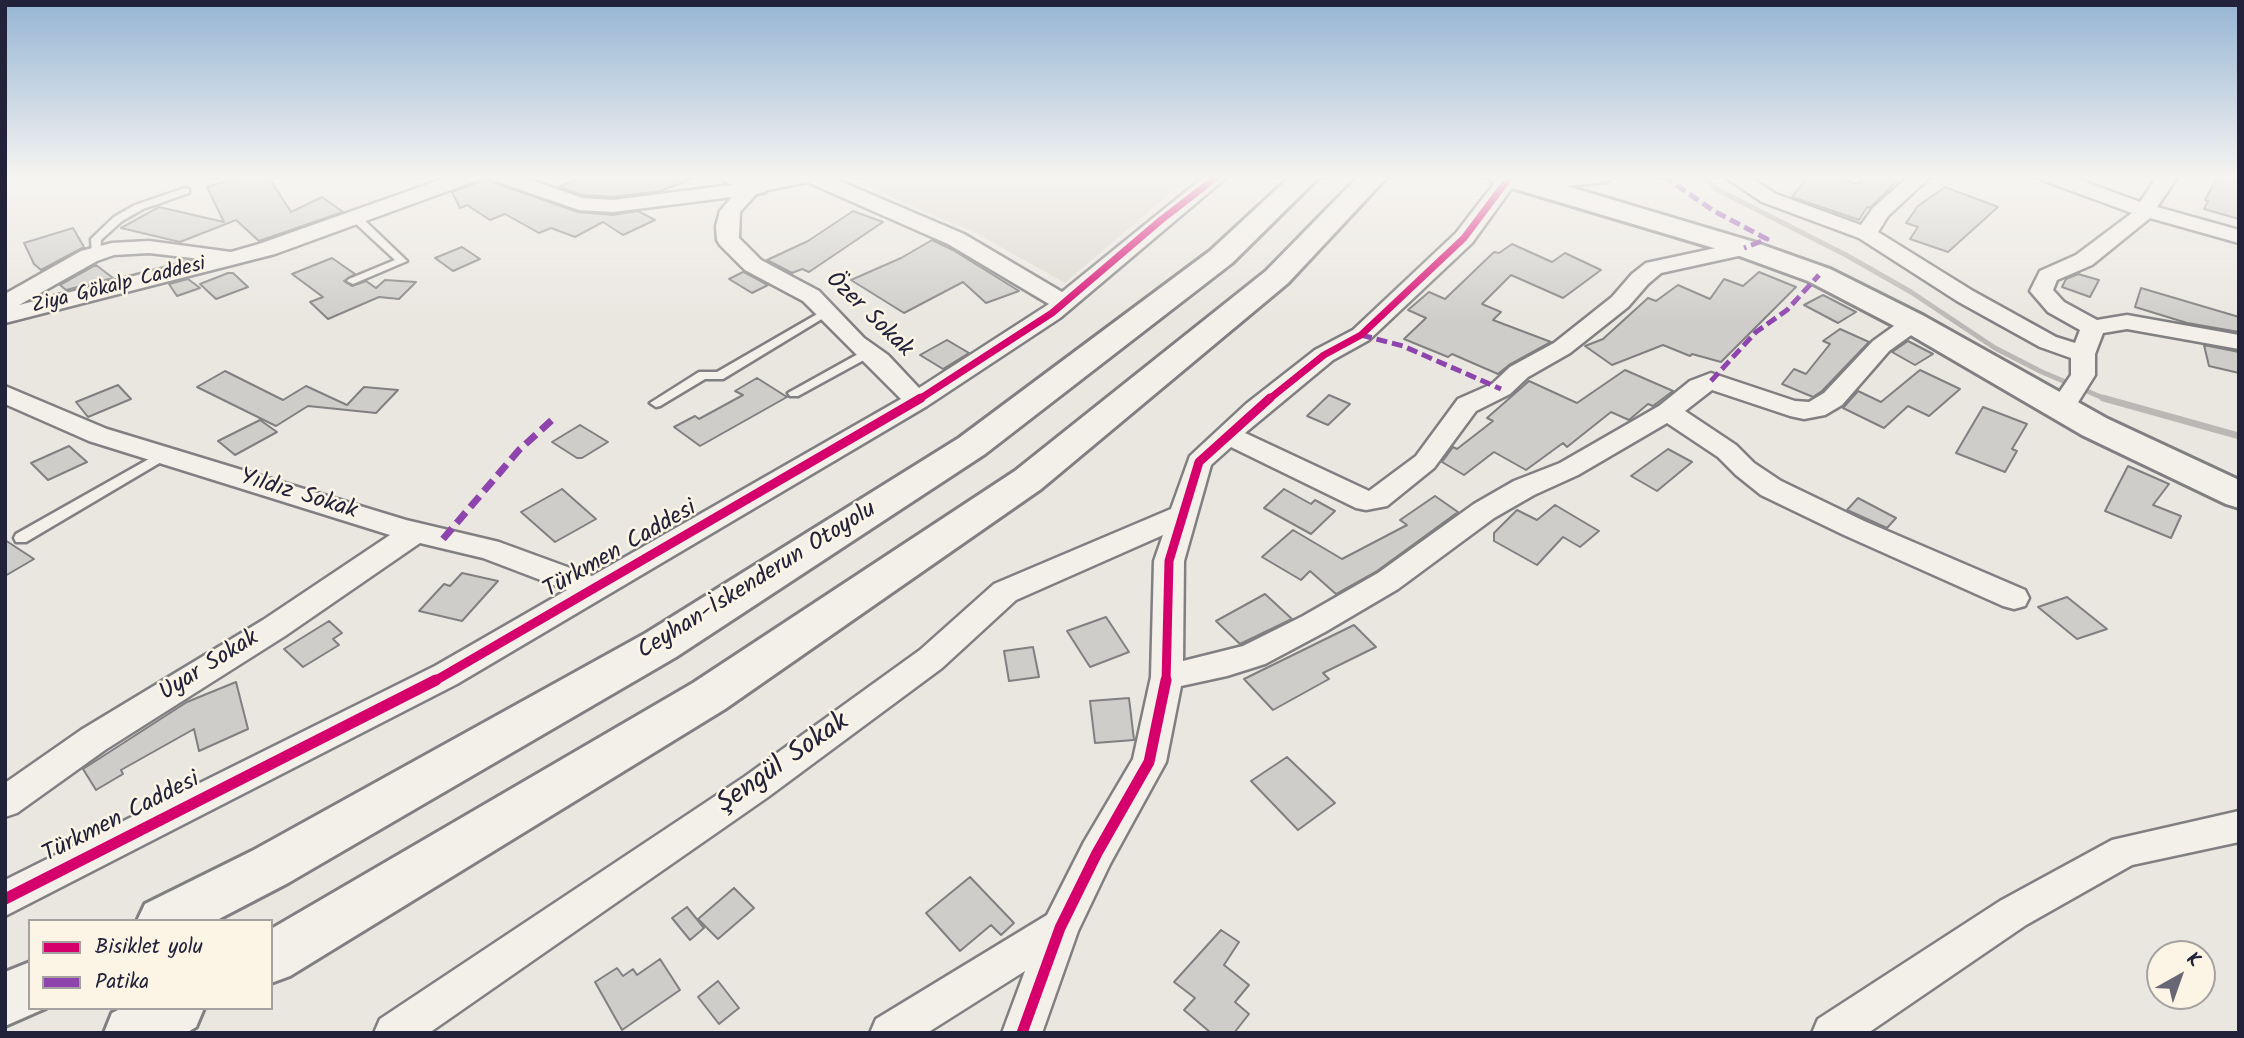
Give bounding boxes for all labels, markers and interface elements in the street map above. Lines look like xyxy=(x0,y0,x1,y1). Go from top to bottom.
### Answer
street label: Ziya Gökalp Caddesi xyxy=(29,253,209,321)
street label: Özer Sokak xyxy=(818,267,918,365)
street label: Yıldız Sokak xyxy=(236,464,360,528)
street label: Türkmen Caddesi xyxy=(539,495,703,607)
street label: Ceyhan-İskenderun Otoyolu xyxy=(633,497,883,667)
street label: Uyar Sokak xyxy=(155,625,265,709)
street label: Şengül Sokak xyxy=(711,707,857,823)
street label: Türkmen Caddesi xyxy=(39,767,205,871)
legend xyxy=(28,919,273,1010)
text: Bisiklet yolu xyxy=(95,931,203,964)
north arrow xyxy=(2146,940,2216,1010)
text: K xyxy=(2179,945,2207,976)
text: Patika xyxy=(95,966,149,999)

